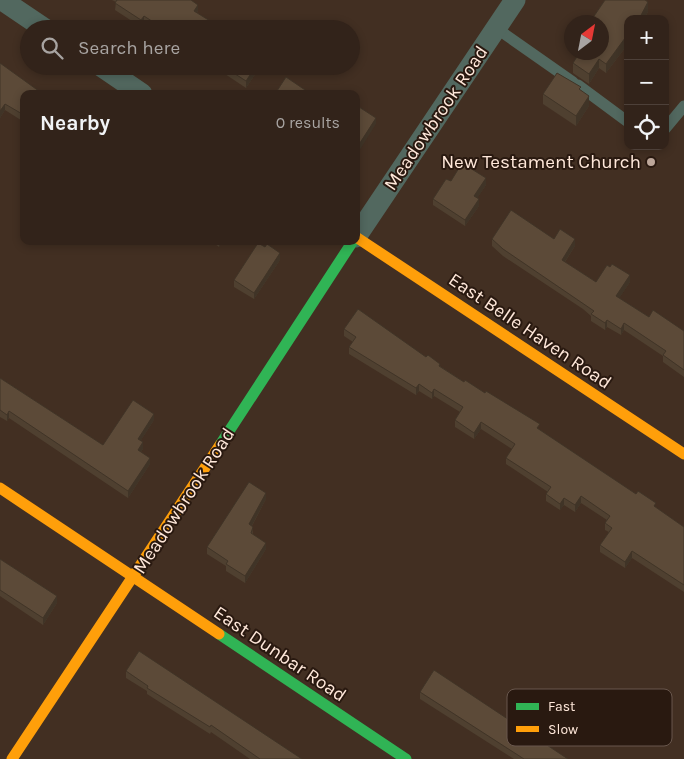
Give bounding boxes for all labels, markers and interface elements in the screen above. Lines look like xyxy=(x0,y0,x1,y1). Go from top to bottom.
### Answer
north arrow xyxy=(564,15,609,60)
map controls xyxy=(624,15,669,150)
button: + xyxy=(624,15,669,60)
search box xyxy=(20,20,360,75)
icon: search xyxy=(38,34,66,62)
text: Search here xyxy=(78,37,180,59)
street label: Meadowbrook Road xyxy=(379,42,493,194)
button: − xyxy=(624,60,669,105)
button: locate xyxy=(624,105,669,150)
text: Nearby xyxy=(40,111,110,135)
text: 0 results xyxy=(276,113,340,132)
place label: New Testament Church xyxy=(441,151,641,173)
marker: New Testament Church xyxy=(645,156,657,168)
street label: East Belle Haven Road xyxy=(444,268,616,394)
street label: Meadowbrook Road xyxy=(129,424,239,578)
street label: East Dunbar Road xyxy=(210,602,350,706)
legend xyxy=(507,689,672,746)
text: Fast xyxy=(548,698,575,715)
text: Slow xyxy=(548,721,578,738)

